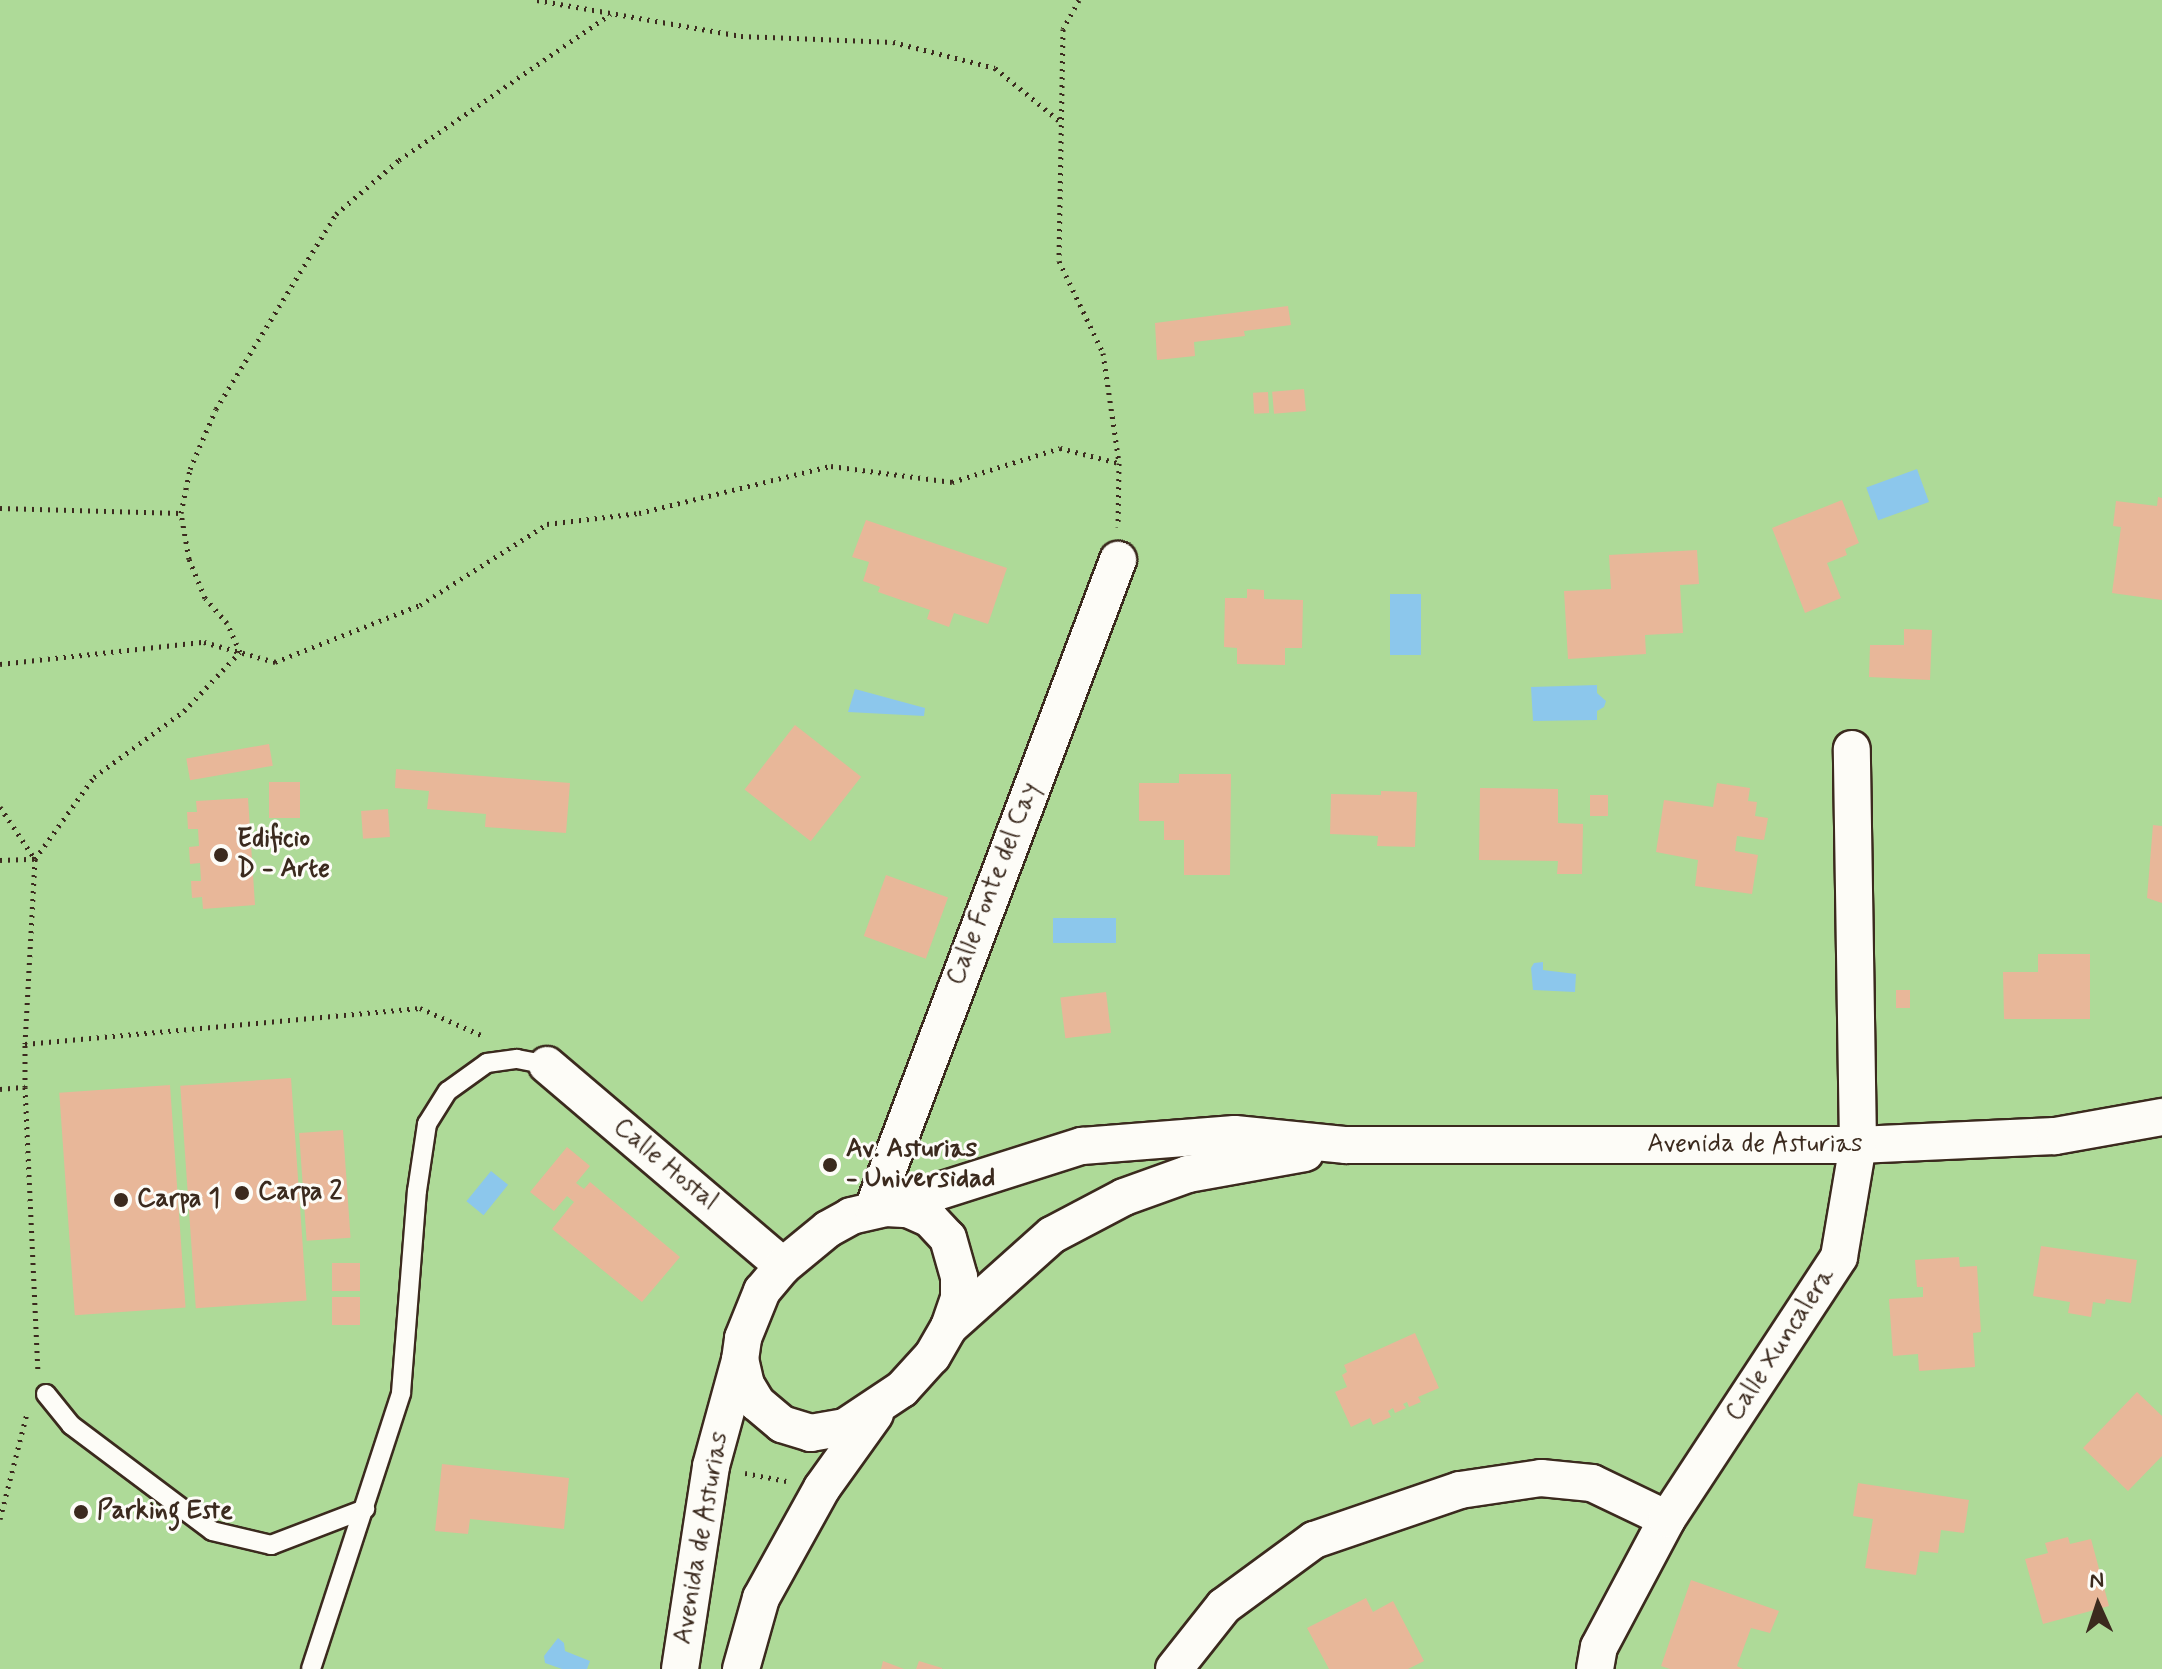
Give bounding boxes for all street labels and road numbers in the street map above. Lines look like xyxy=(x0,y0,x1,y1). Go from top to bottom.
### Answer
street label: Calle Fonte del Cay xyxy=(941,777,1047,991)
street label: Calle Hostal xyxy=(606,1112,724,1218)
street label: Avenida de Asturias xyxy=(1647,1129,1863,1161)
street label: Calle Xuncalera xyxy=(1721,1264,1841,1426)
street label: Avenida de Asturias xyxy=(668,1429,736,1647)

